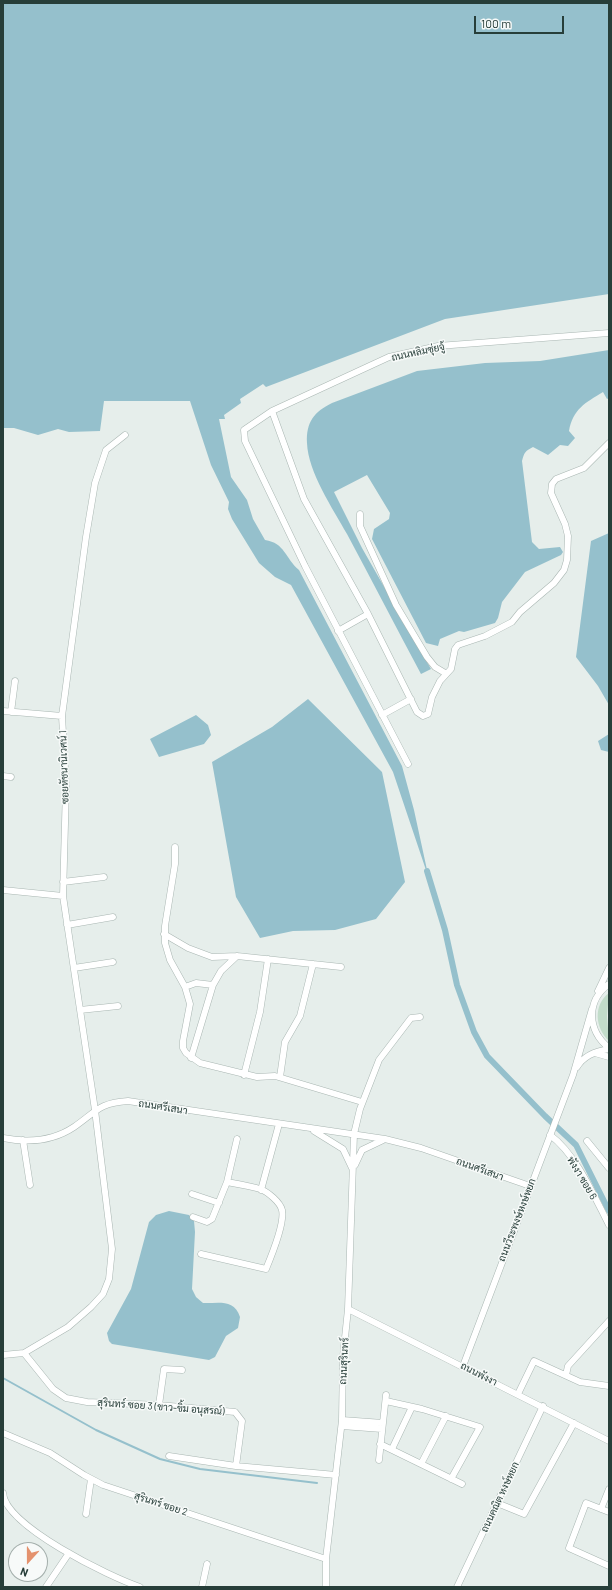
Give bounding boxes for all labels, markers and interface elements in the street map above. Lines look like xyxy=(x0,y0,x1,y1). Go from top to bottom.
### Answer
scale bar xyxy=(476,8,566,34)
text: 100 m xyxy=(481,16,511,30)
street label: ถนนหลิมซุ่ยจู้ xyxy=(390,340,446,364)
street label: ซอยหัชนานิเวศน์ 1 xyxy=(57,730,71,804)
street label: ถนนศรีเสนา xyxy=(138,1097,188,1117)
street label: พังงา ซอย 6 xyxy=(564,1154,600,1202)
street label: ถนนศรีเสนา xyxy=(455,1155,505,1183)
street label: ถนนวีระพงษ์หงษ์หยก xyxy=(496,1177,538,1263)
street label: ถนนสุรินทร์ xyxy=(337,1337,351,1385)
street label: ถนนพังงา xyxy=(459,1360,499,1388)
street label: สุรินทร์ ซอย 3 (ขาว-ขิ้ม อนุสรณ์) xyxy=(97,1397,225,1417)
street label: ถนนคณิต หงษ์หยก xyxy=(478,1460,522,1534)
street label: สุรินทร์ ซอย 2 xyxy=(133,1490,189,1518)
north arrow xyxy=(8,1542,48,1582)
text: N xyxy=(18,1565,30,1580)

